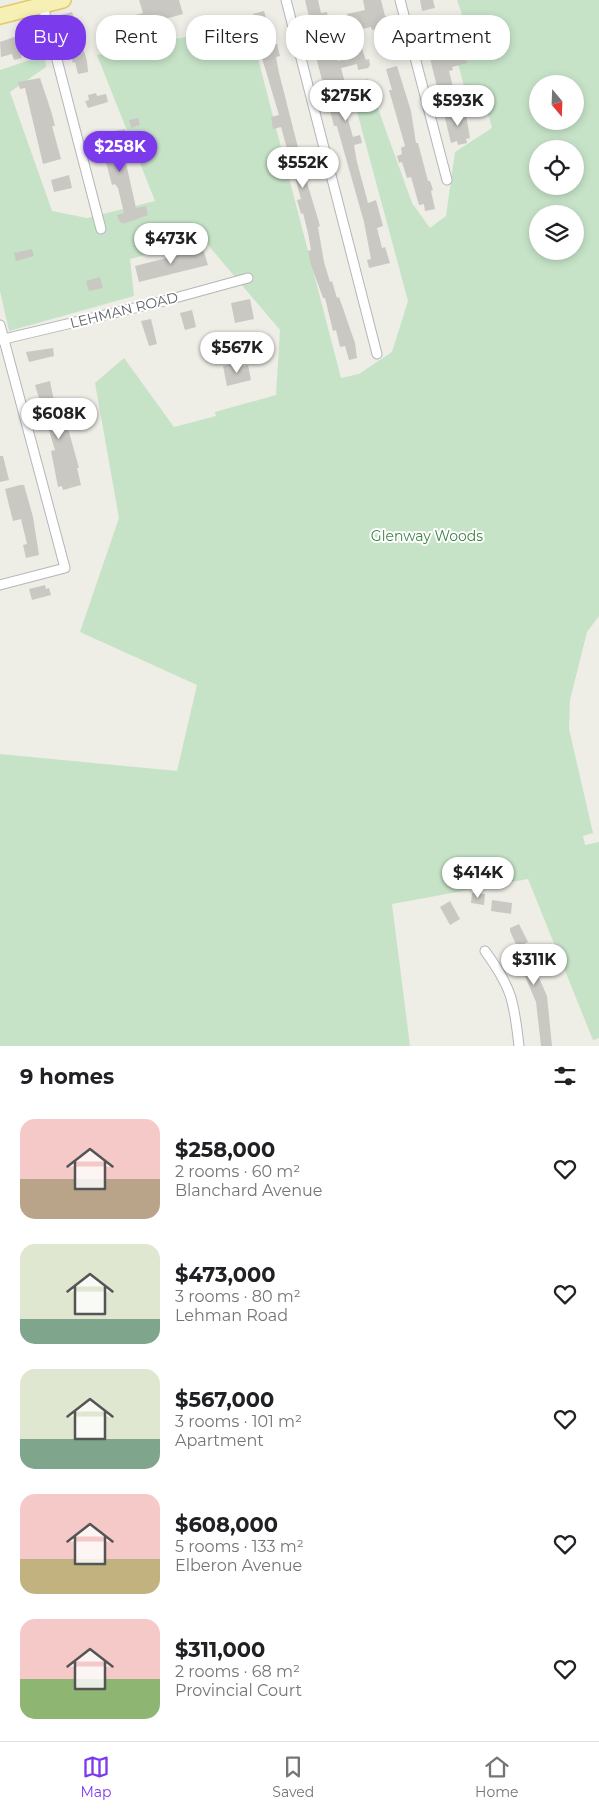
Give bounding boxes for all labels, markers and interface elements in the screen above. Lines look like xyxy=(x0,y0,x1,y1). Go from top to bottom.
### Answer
chip: Buy xyxy=(15,15,86,60)
chip: Rent xyxy=(96,15,176,60)
chip: Filters xyxy=(186,15,276,60)
chip: New xyxy=(286,15,364,60)
chip: Apartment xyxy=(374,15,510,60)
north arrow xyxy=(529,75,584,130)
map controls xyxy=(529,75,584,260)
pin: $275K xyxy=(311,80,381,122)
pin: $593K xyxy=(423,84,493,127)
text: $275K xyxy=(321,86,371,105)
text: $593K xyxy=(432,91,484,110)
pin: $258K xyxy=(85,130,155,173)
text: $258K xyxy=(94,137,146,156)
button: locate xyxy=(529,140,584,195)
pin: $552K xyxy=(268,146,338,189)
text: $552K xyxy=(278,153,328,172)
button: layers xyxy=(529,205,584,260)
pin: $473K xyxy=(136,222,206,265)
text: $473K xyxy=(145,229,197,248)
street label: LEHMAN ROAD xyxy=(68,288,180,332)
pin: $567K xyxy=(202,332,272,374)
text: $567K xyxy=(211,338,263,357)
pin: $608K xyxy=(24,398,94,440)
text: $608K xyxy=(32,404,86,423)
park label: Glenway Woods xyxy=(371,527,483,545)
pin: $414K xyxy=(443,856,513,899)
text: $414K xyxy=(453,863,503,882)
pin: $311K xyxy=(499,944,569,986)
text: $311K xyxy=(512,950,556,969)
icon: filters xyxy=(551,1062,579,1090)
text: 9 homes xyxy=(20,1064,114,1089)
text: $258,000 xyxy=(175,1137,275,1162)
icon: home xyxy=(60,1139,120,1199)
icon: heart xyxy=(551,1155,579,1183)
text: 2 rooms · 60 m² xyxy=(175,1162,300,1181)
text: Blanchard Avenue xyxy=(175,1181,322,1200)
text: $473,000 xyxy=(175,1262,276,1287)
icon: home xyxy=(60,1264,120,1324)
icon: heart xyxy=(551,1280,579,1308)
text: 3 rooms · 80 m² xyxy=(175,1287,301,1306)
text: Lehman Road xyxy=(175,1306,288,1325)
text: $567,000 xyxy=(175,1387,274,1412)
icon: home xyxy=(60,1389,120,1449)
icon: heart xyxy=(551,1405,579,1433)
text: 3 rooms · 101 m² xyxy=(175,1412,302,1431)
text: Apartment xyxy=(175,1431,264,1450)
text: $608,000 xyxy=(175,1512,278,1537)
icon: home xyxy=(60,1514,120,1574)
icon: heart xyxy=(551,1530,579,1558)
text: 5 rooms · 133 m² xyxy=(175,1537,304,1556)
text: Elberon Avenue xyxy=(175,1556,302,1575)
text: $311,000 xyxy=(175,1637,265,1662)
icon: home xyxy=(60,1639,120,1699)
icon: heart xyxy=(551,1655,579,1683)
text: 2 rooms · 68 m² xyxy=(175,1662,300,1681)
text: Provincial Court xyxy=(175,1681,302,1700)
tab: Map xyxy=(80,1753,112,1801)
tab: Saved xyxy=(272,1753,314,1801)
tab: Home xyxy=(475,1753,519,1801)

